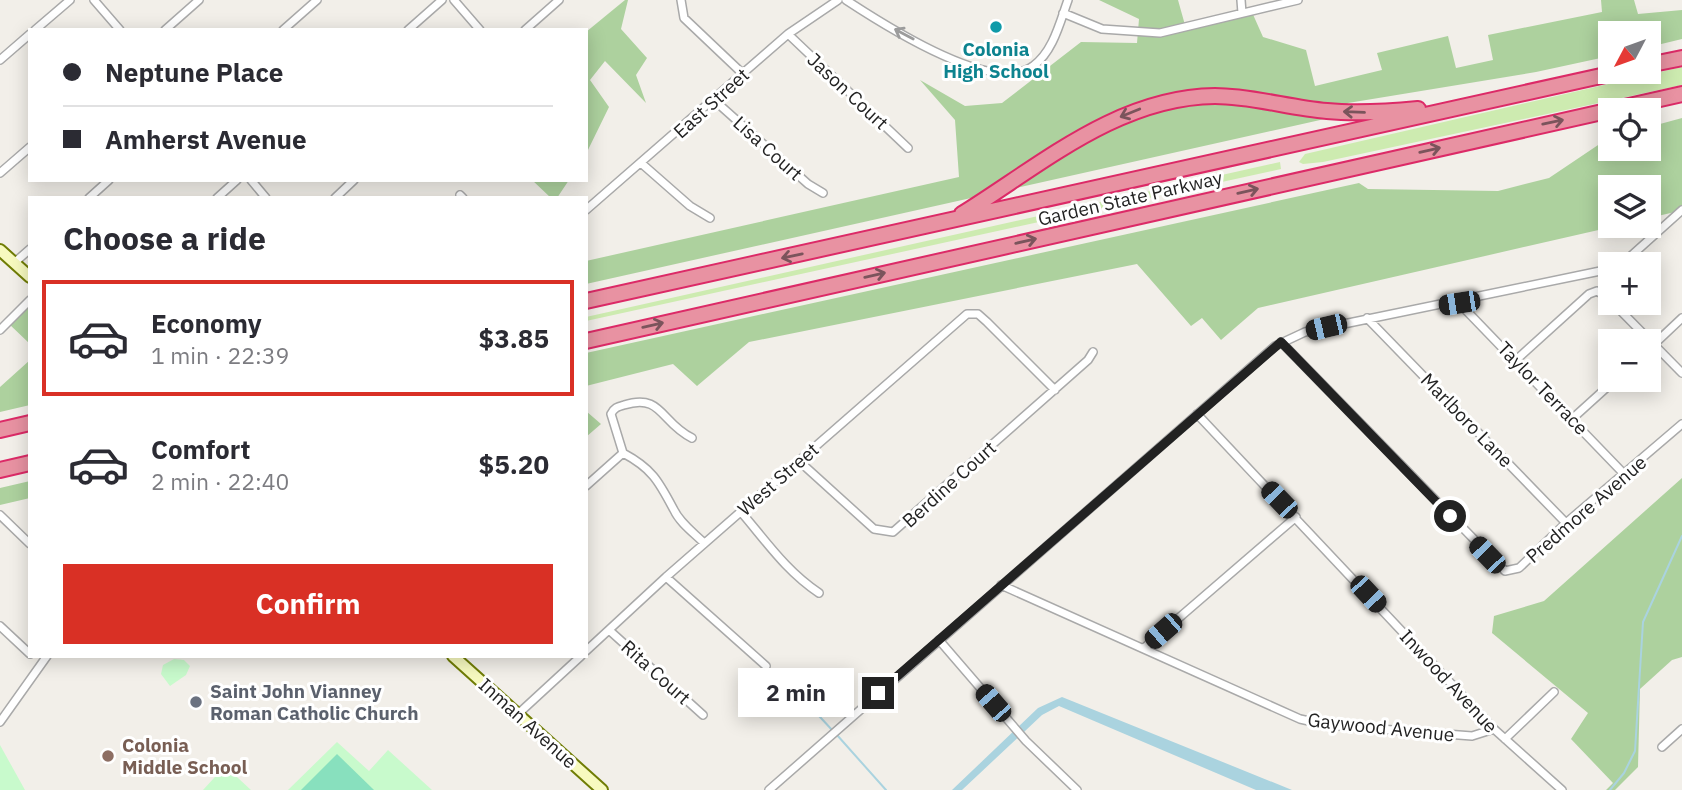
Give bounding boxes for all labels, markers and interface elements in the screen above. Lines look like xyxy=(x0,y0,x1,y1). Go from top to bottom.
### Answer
marker: Colonia High School xyxy=(988,19,1004,35)
north arrow xyxy=(1598,21,1661,84)
map controls xyxy=(1598,21,1661,392)
one-way arrow xyxy=(895,27,915,41)
place label: Colonia High School xyxy=(943,37,1049,83)
street label: Jason Court xyxy=(803,47,893,135)
text: Neptune Place xyxy=(105,55,283,89)
street label: East Street xyxy=(668,63,754,143)
button: locate xyxy=(1598,98,1661,161)
one-way arrow xyxy=(1343,105,1366,118)
one-way arrow xyxy=(1119,107,1141,120)
street label: Lisa Court xyxy=(728,111,808,185)
one-way arrow xyxy=(1541,115,1564,129)
text: Amherst Avenue xyxy=(105,122,307,156)
one-way arrow xyxy=(1418,142,1441,156)
street label: Garden State Parkway xyxy=(1035,165,1225,231)
button: layers xyxy=(1598,175,1661,238)
one-way arrow xyxy=(1236,184,1258,197)
text: Choose a ride xyxy=(63,217,266,259)
one-way arrow xyxy=(1014,234,1037,247)
one-way arrow xyxy=(781,250,804,264)
button: + xyxy=(1598,252,1661,315)
one-way arrow xyxy=(863,268,886,282)
car xyxy=(1437,289,1482,317)
text: Economy xyxy=(151,306,262,340)
icon: car xyxy=(67,307,130,370)
car xyxy=(1304,312,1349,342)
one-way arrow xyxy=(641,318,664,332)
text: $3.85 xyxy=(479,321,549,355)
button: − xyxy=(1598,329,1661,392)
street label: Taylor Terrace xyxy=(1493,336,1593,440)
text: 1 min · 22:39 xyxy=(151,340,289,370)
street label: Marlboro Lane xyxy=(1416,368,1518,472)
text: Comfort xyxy=(151,432,250,466)
icon: car xyxy=(67,433,130,496)
street label: Berdine Court xyxy=(897,436,1001,532)
street label: West Street xyxy=(733,437,823,521)
text: $5.20 xyxy=(479,447,549,481)
street label: Predmore Avenue xyxy=(1521,450,1651,568)
text: 2 min · 22:40 xyxy=(151,466,289,496)
car xyxy=(1257,478,1302,522)
route start xyxy=(1434,500,1466,532)
car xyxy=(1465,533,1510,577)
button: Confirm xyxy=(63,564,553,644)
car xyxy=(1346,571,1391,617)
car xyxy=(1141,609,1186,653)
street label: Inwood Avenue xyxy=(1395,624,1503,738)
street label: Rita Court xyxy=(616,635,696,709)
callout: 2 min xyxy=(738,668,854,718)
street label: Inman Avenue xyxy=(474,673,582,773)
text: 2 min xyxy=(766,677,826,707)
route end xyxy=(862,677,894,709)
place label: Saint John Vianney Roman Catholic Church xyxy=(210,679,418,725)
car xyxy=(972,680,1015,726)
marker: Saint John Vianney Roman Catholic Church xyxy=(188,694,204,710)
street label: Gaywood Avenue xyxy=(1306,707,1456,747)
place label: Colonia Middle School xyxy=(122,733,247,779)
marker: Colonia Middle School xyxy=(100,748,116,764)

